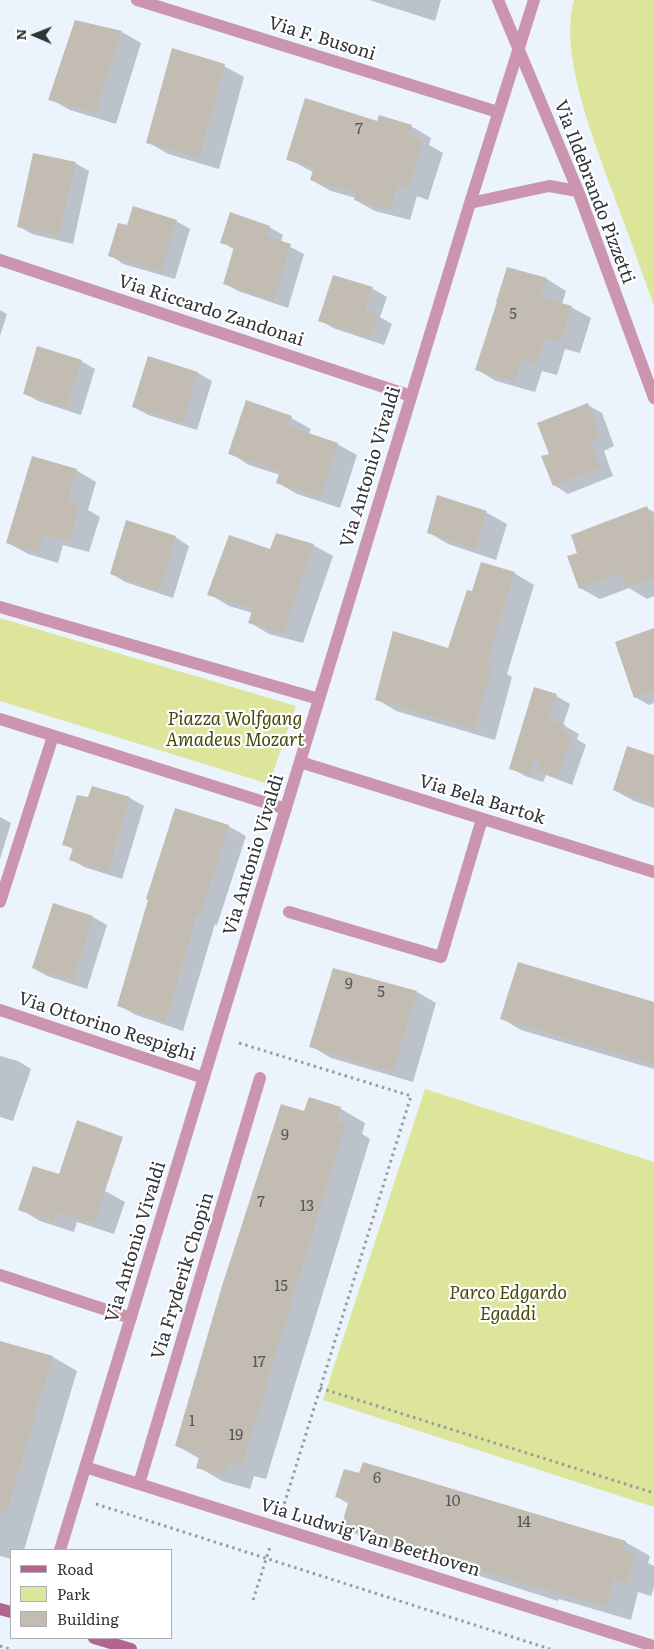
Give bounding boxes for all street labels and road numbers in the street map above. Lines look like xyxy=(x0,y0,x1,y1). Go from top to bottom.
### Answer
street label: Via F. Busoni xyxy=(266,12,378,66)
street label: Via Ildebrando Pizzetti xyxy=(549,97,639,287)
street label: Via Riccardo Zandonai xyxy=(115,271,307,351)
street label: Via Antonio Vivaldi xyxy=(336,384,406,550)
street label: Via Bela Bartok xyxy=(416,771,548,829)
street label: Via Antonio Vivaldi xyxy=(219,772,289,938)
street label: Via Ottorino Respighi xyxy=(15,988,199,1066)
street label: Via Antonio Vivaldi xyxy=(101,1159,171,1325)
street label: Via Fryderik Chopin xyxy=(147,1190,219,1362)
street label: Via Ludwig Van Beethoven xyxy=(257,1494,483,1582)

